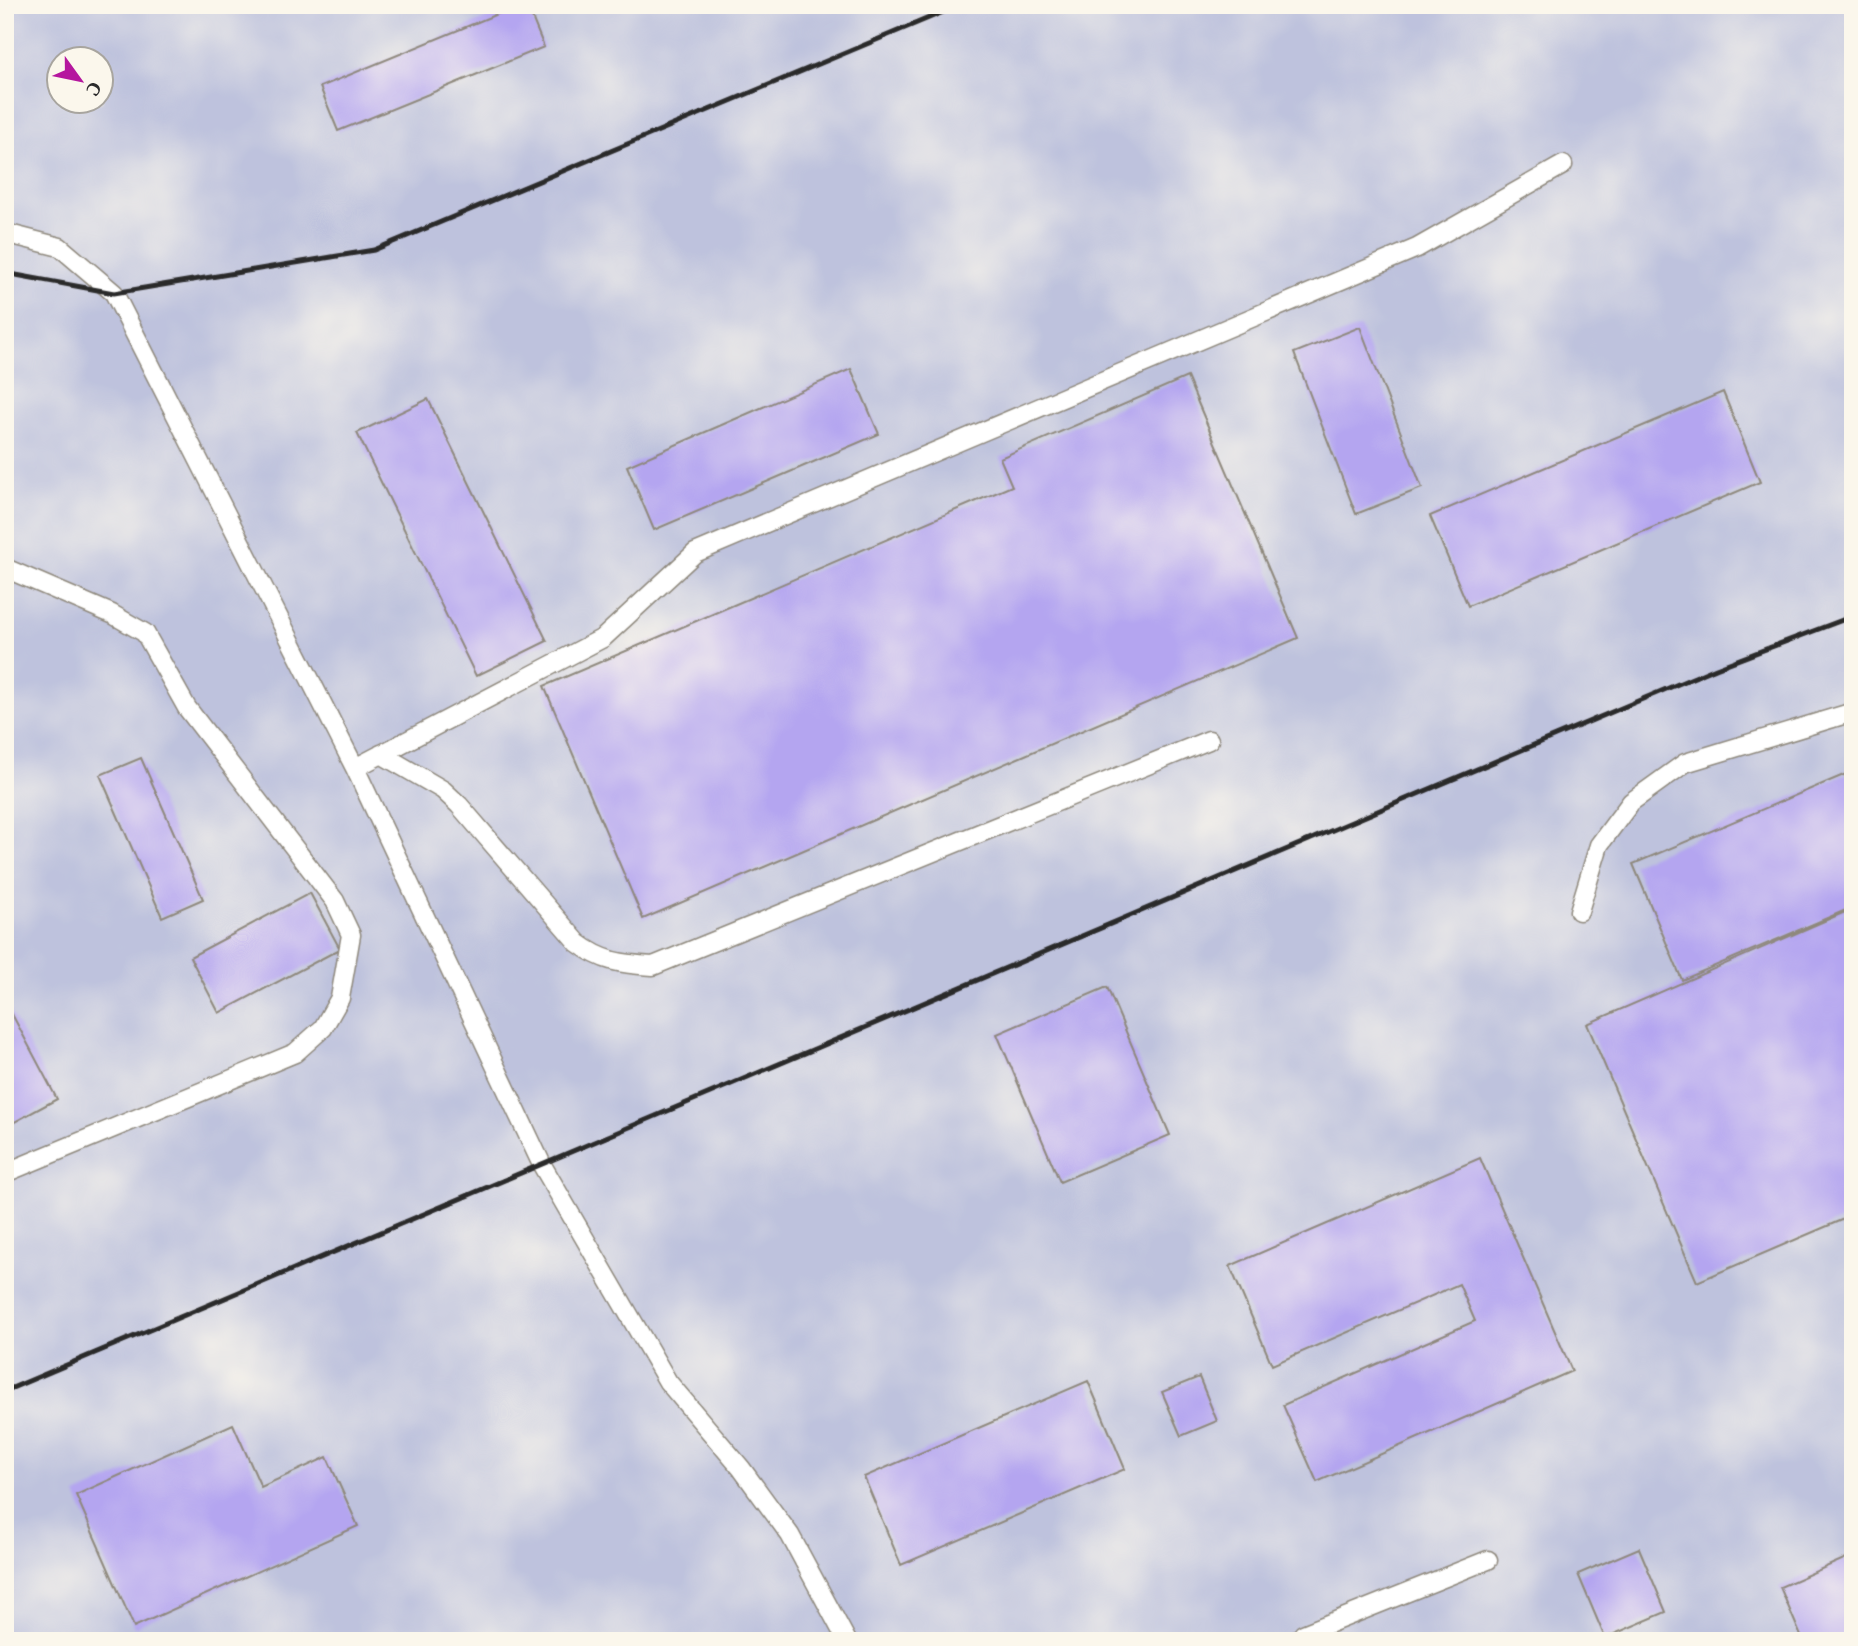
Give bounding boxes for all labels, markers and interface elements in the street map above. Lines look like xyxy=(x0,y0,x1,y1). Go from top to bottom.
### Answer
north arrow xyxy=(46,46,116,116)
text: С xyxy=(78,76,107,100)

